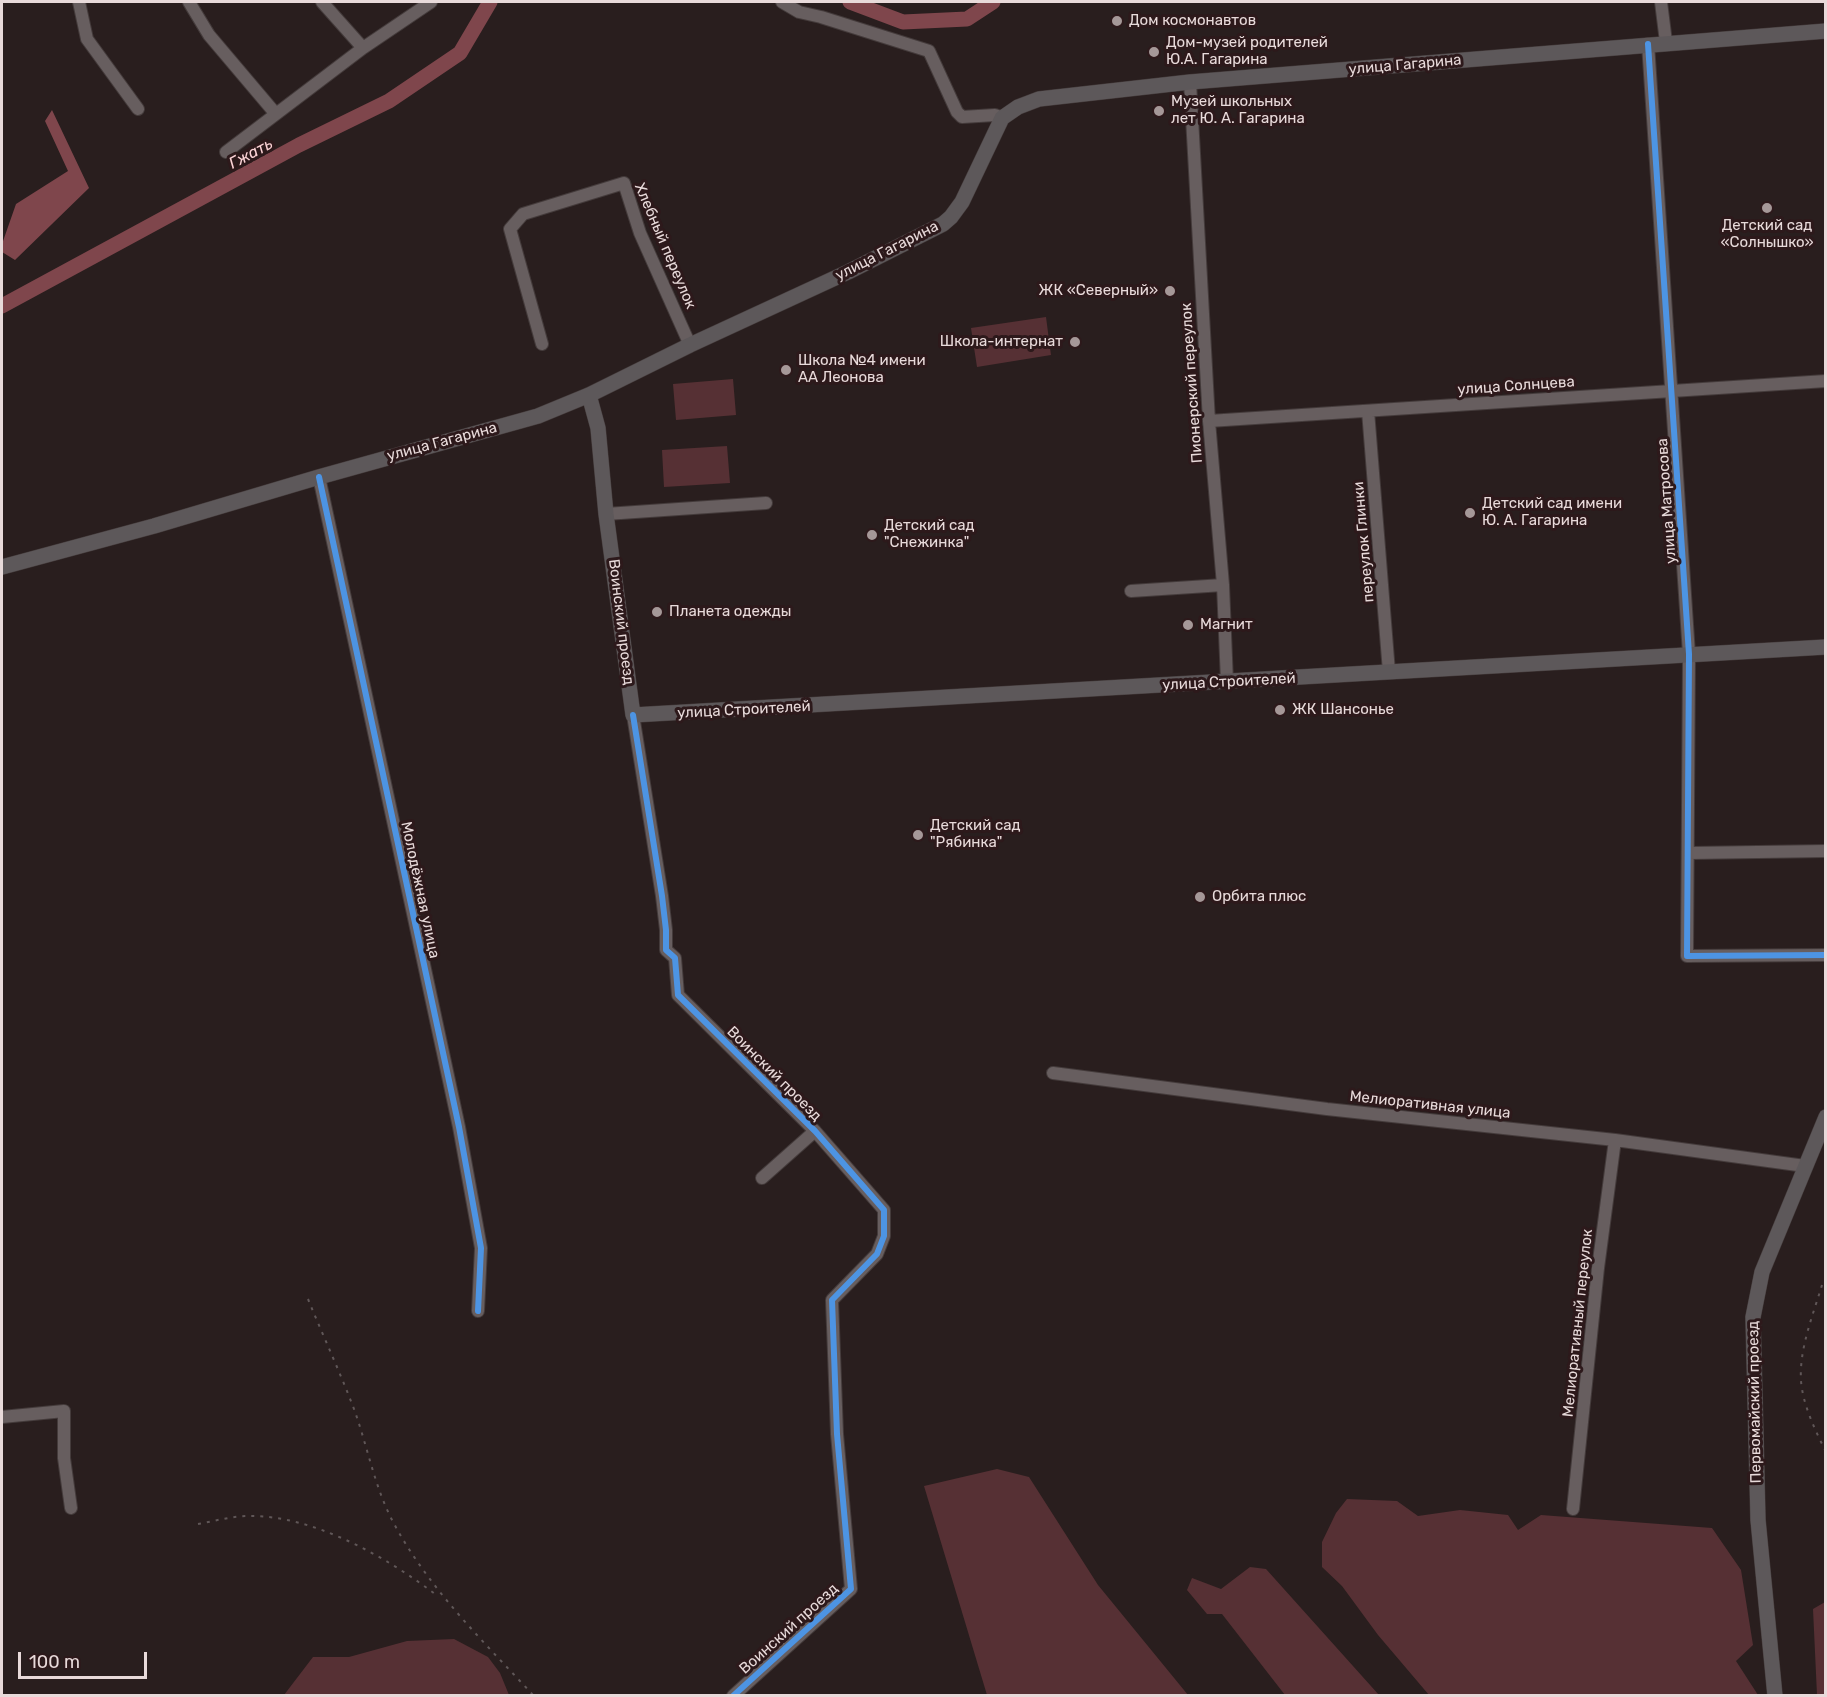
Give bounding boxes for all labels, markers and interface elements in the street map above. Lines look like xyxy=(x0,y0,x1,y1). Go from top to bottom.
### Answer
place label: Дом космонавтов xyxy=(1129,12,1256,30)
marker: Дом космонавтов xyxy=(1110,14,1124,28)
place label: Дом-музей родителей Ю.А. Гагарина xyxy=(1166,34,1328,69)
marker: Дом-музей родителей Ю.А. Гагарина xyxy=(1147,45,1161,59)
street label: улица Гагарина xyxy=(1348,51,1462,79)
place label: Музей школьных лет Ю. А. Гагарина xyxy=(1171,93,1305,128)
marker: Музей школьных лет Ю. А. Гагарина xyxy=(1152,104,1166,118)
water label: Гжать xyxy=(226,135,276,173)
street label: Хлебный переулок xyxy=(630,180,700,312)
marker: Детский сад «Солнышко» xyxy=(1760,201,1774,215)
street label: улица Гагарина xyxy=(833,217,941,285)
place label: Детский сад «Солнышко» xyxy=(1720,217,1814,252)
place label: ЖК «Северный» xyxy=(1039,282,1158,300)
marker: ЖК «Северный» xyxy=(1163,284,1177,298)
street label: Пионерский переулок xyxy=(1177,302,1207,464)
place label: Школа-интернат xyxy=(940,333,1063,351)
marker: Школа-интернат xyxy=(1068,335,1082,349)
place label: Школа №4 имени АА Леонова xyxy=(798,352,926,387)
marker: Школа №4 имени АА Леонова xyxy=(779,363,793,377)
street label: улица Солнцева xyxy=(1457,373,1575,399)
street label: улица Гагарина xyxy=(385,419,499,465)
street label: улица Матросова xyxy=(1654,438,1680,564)
street label: переулок Глинки xyxy=(1350,481,1378,603)
place label: Детский сад имени Ю. А. Гагарина xyxy=(1482,495,1622,530)
marker: Детский сад имени Ю. А. Гагарина xyxy=(1463,506,1477,520)
place label: Детский сад "Снежинка" xyxy=(884,517,975,552)
marker: Детский сад "Снежинка" xyxy=(865,528,879,542)
street label: Воинский проезд xyxy=(604,558,638,686)
place label: Планета одежды xyxy=(669,603,791,621)
marker: Планета одежды xyxy=(650,605,664,619)
place label: Магнит xyxy=(1200,616,1253,634)
marker: Магнит xyxy=(1181,618,1195,632)
street label: улица Строителей xyxy=(1162,670,1296,694)
street label: улица Строителей xyxy=(677,698,811,722)
place label: ЖК Шансонье xyxy=(1292,701,1394,719)
marker: ЖК Шансонье xyxy=(1273,703,1287,717)
place label: Детский сад "Рябинка" xyxy=(930,817,1021,852)
street label: Молодёжная улица xyxy=(397,820,443,960)
marker: Детский сад "Рябинка" xyxy=(911,828,925,842)
place label: Орбита плюс xyxy=(1212,888,1306,906)
marker: Орбита плюс xyxy=(1193,890,1207,904)
street label: Воинский проезд xyxy=(723,1023,825,1125)
street label: Мелиоративная улица xyxy=(1349,1088,1511,1122)
street label: Мелиоративный переулок xyxy=(1559,1228,1597,1418)
street label: Первомайский проезд xyxy=(1745,1321,1765,1483)
street label: Воинский проезд xyxy=(736,1580,842,1678)
scale bar xyxy=(21,1640,150,1678)
text: 100 m xyxy=(29,1651,80,1673)

